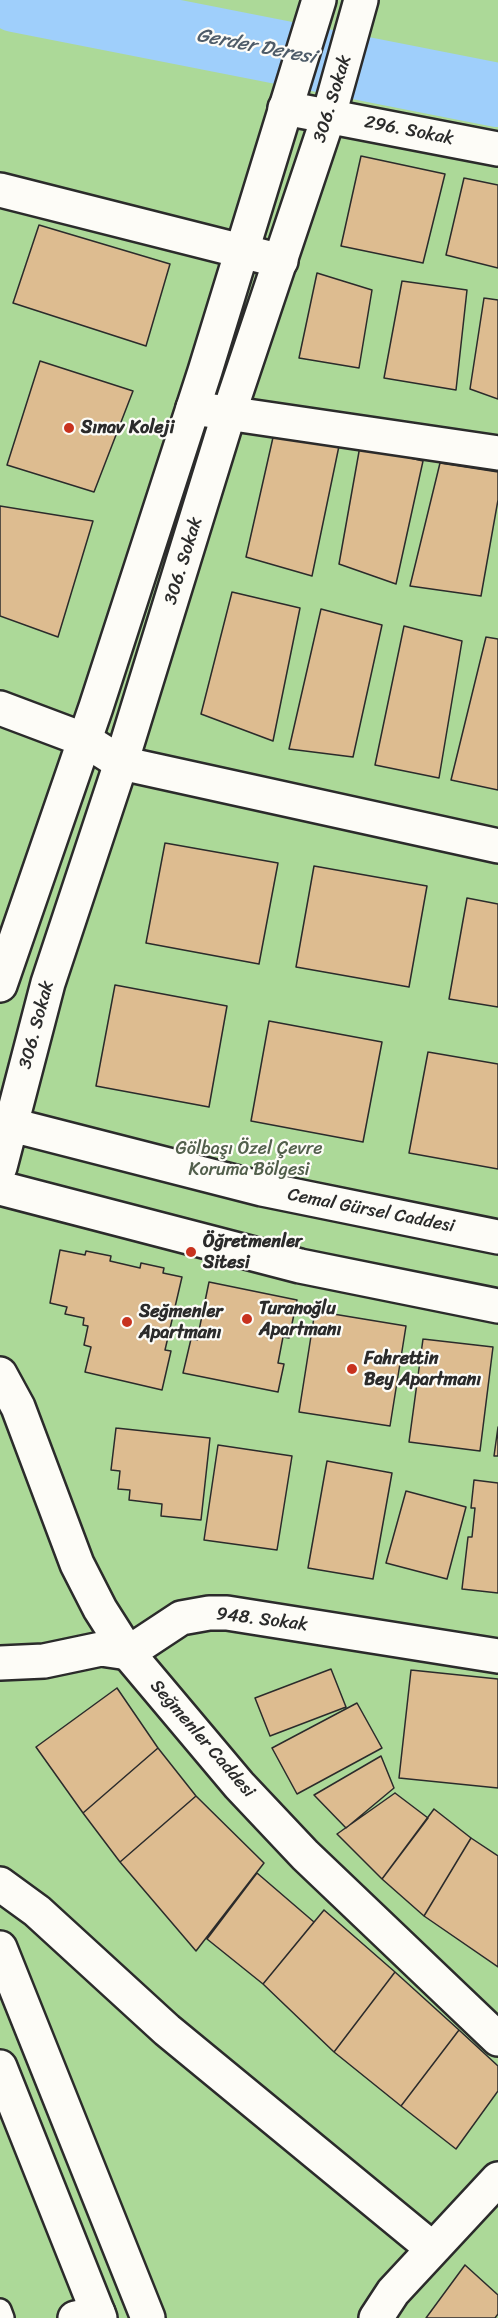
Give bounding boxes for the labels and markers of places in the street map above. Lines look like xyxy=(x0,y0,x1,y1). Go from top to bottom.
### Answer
place label: Sınav Koleji xyxy=(81,417,174,439)
marker: Sınav Koleji xyxy=(62,421,76,435)
place label: Öğretmenler Sitesi xyxy=(203,1231,302,1274)
marker: Öğretmenler Sitesi xyxy=(184,1245,198,1259)
place label: Turanoğlu Apartmanı xyxy=(259,1298,342,1340)
place label: Seğmenler Apartmanı xyxy=(139,1301,223,1344)
marker: Turanoğlu Apartmanı xyxy=(240,1312,254,1326)
marker: Seğmenler Apartmanı xyxy=(120,1315,134,1329)
place label: Fahrettin Bey Apartmanı xyxy=(364,1348,481,1390)
marker: Fahrettin Bey Apartmanı xyxy=(345,1362,359,1376)

